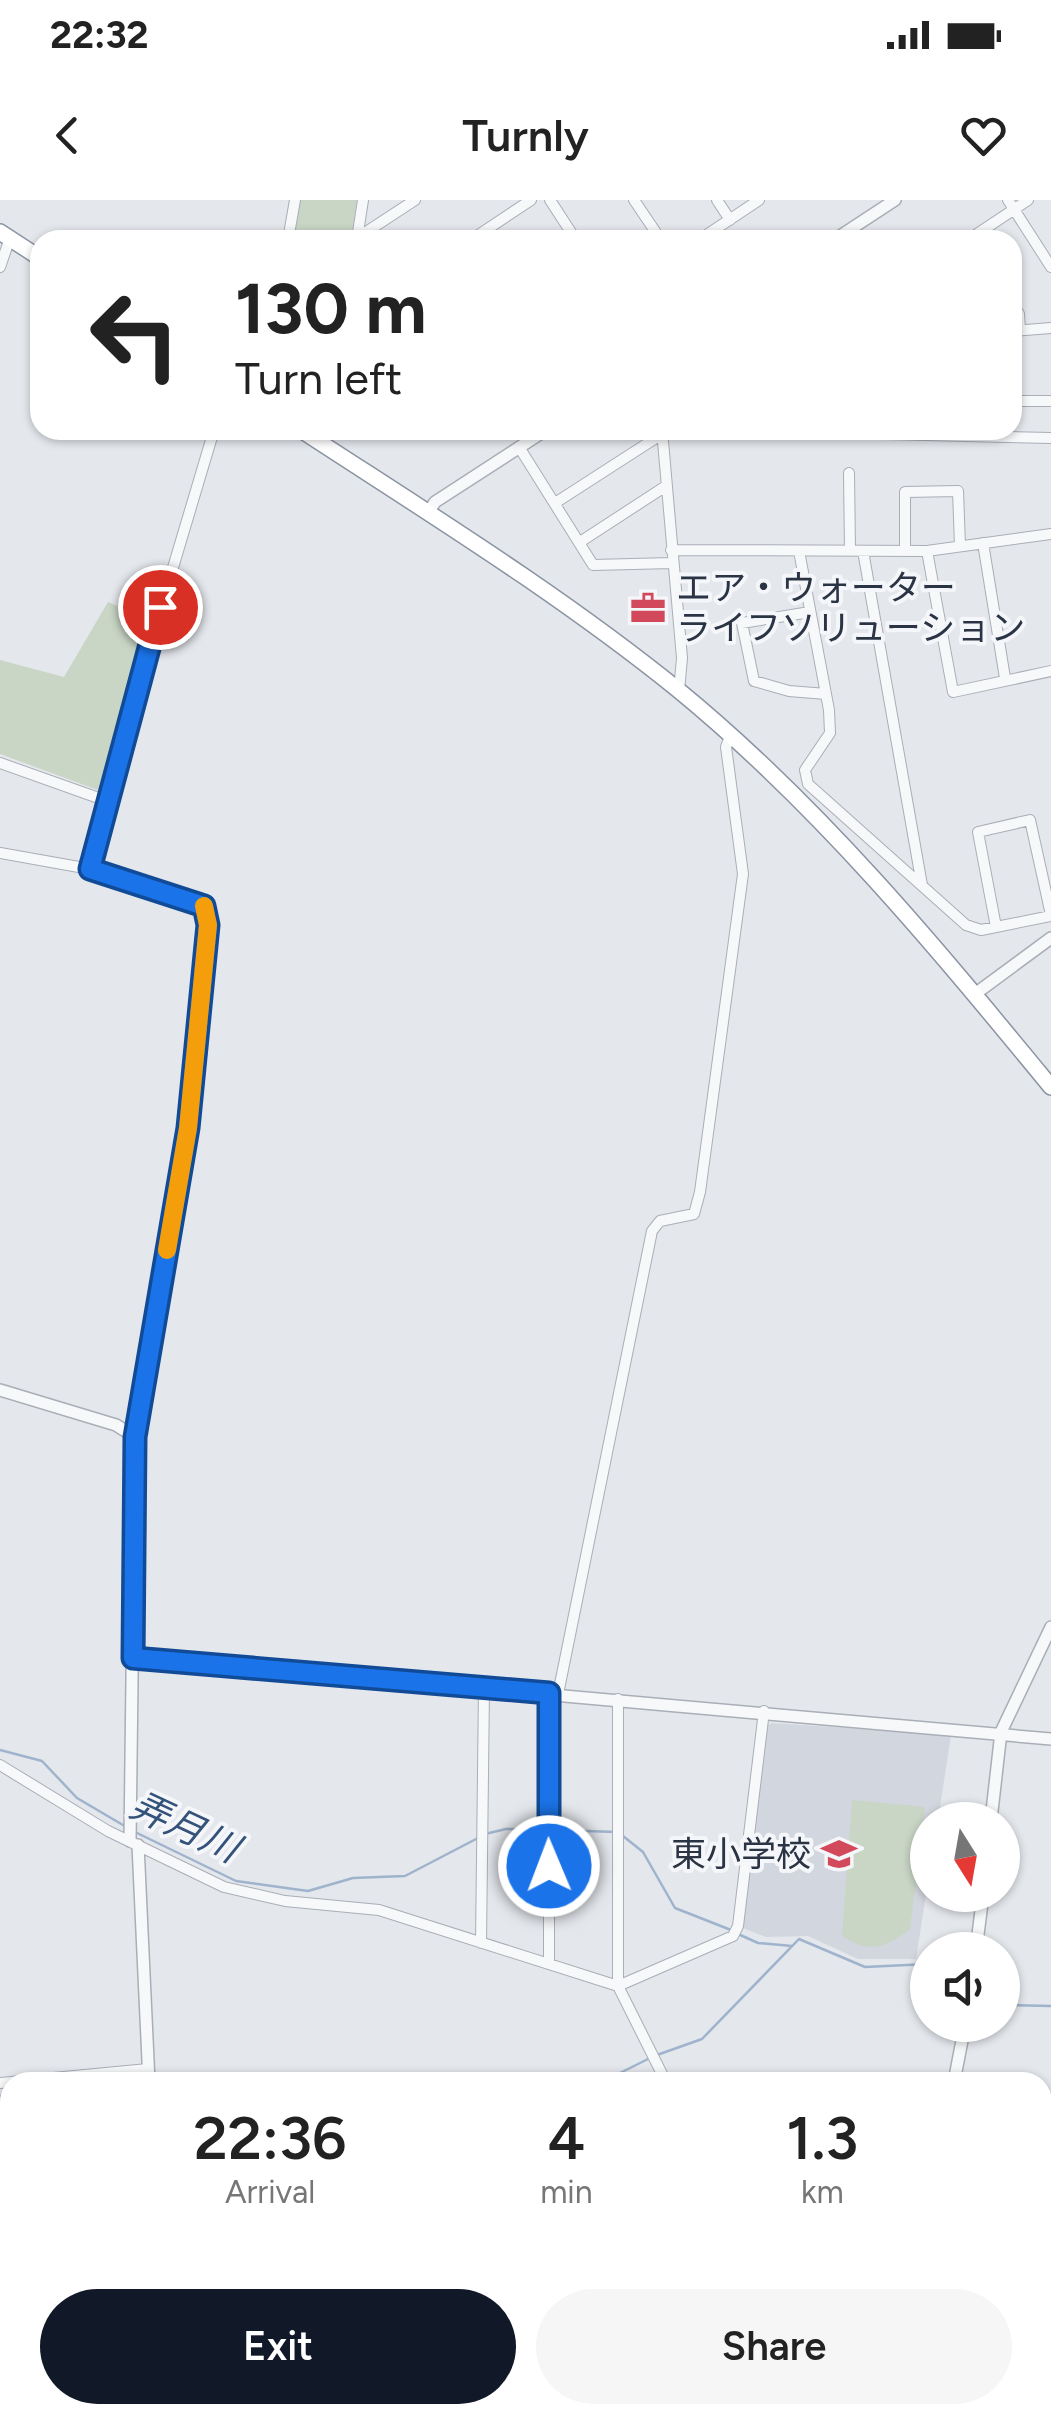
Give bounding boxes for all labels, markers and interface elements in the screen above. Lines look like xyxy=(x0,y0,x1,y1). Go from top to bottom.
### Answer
text: 22:32 xyxy=(50,12,149,58)
icon: back xyxy=(40,108,95,163)
text: Turnly xyxy=(462,108,589,162)
icon: heart xyxy=(956,108,1011,163)
text: 130 m xyxy=(235,266,427,351)
icon: left xyxy=(70,270,200,400)
text: Turn left xyxy=(235,351,402,405)
pin xyxy=(118,565,203,650)
place label: エア・ウォーター ライフソリューション xyxy=(676,567,1025,649)
icon: arrive xyxy=(133,580,188,635)
office icon: エア・ウォーター ライフソリューション xyxy=(629,589,667,627)
water label: 弄月川 xyxy=(124,1782,250,1874)
north arrow xyxy=(910,1802,1020,1912)
map controls xyxy=(910,1802,1020,2042)
position arrow xyxy=(497,1814,601,1918)
place label: 東小学校 xyxy=(671,1833,811,1875)
school or university icon: 東小学校 xyxy=(820,1835,858,1873)
button: sound xyxy=(910,1932,1020,2042)
text: 22:36 xyxy=(194,2102,347,2174)
text: 4 xyxy=(548,2102,585,2174)
text: 1.3 xyxy=(786,2102,858,2174)
text: Arrival xyxy=(225,2173,315,2211)
text: min xyxy=(540,2173,593,2211)
text: km xyxy=(801,2173,844,2211)
button: Exit xyxy=(40,2289,516,2404)
button: Share xyxy=(536,2289,1012,2404)

